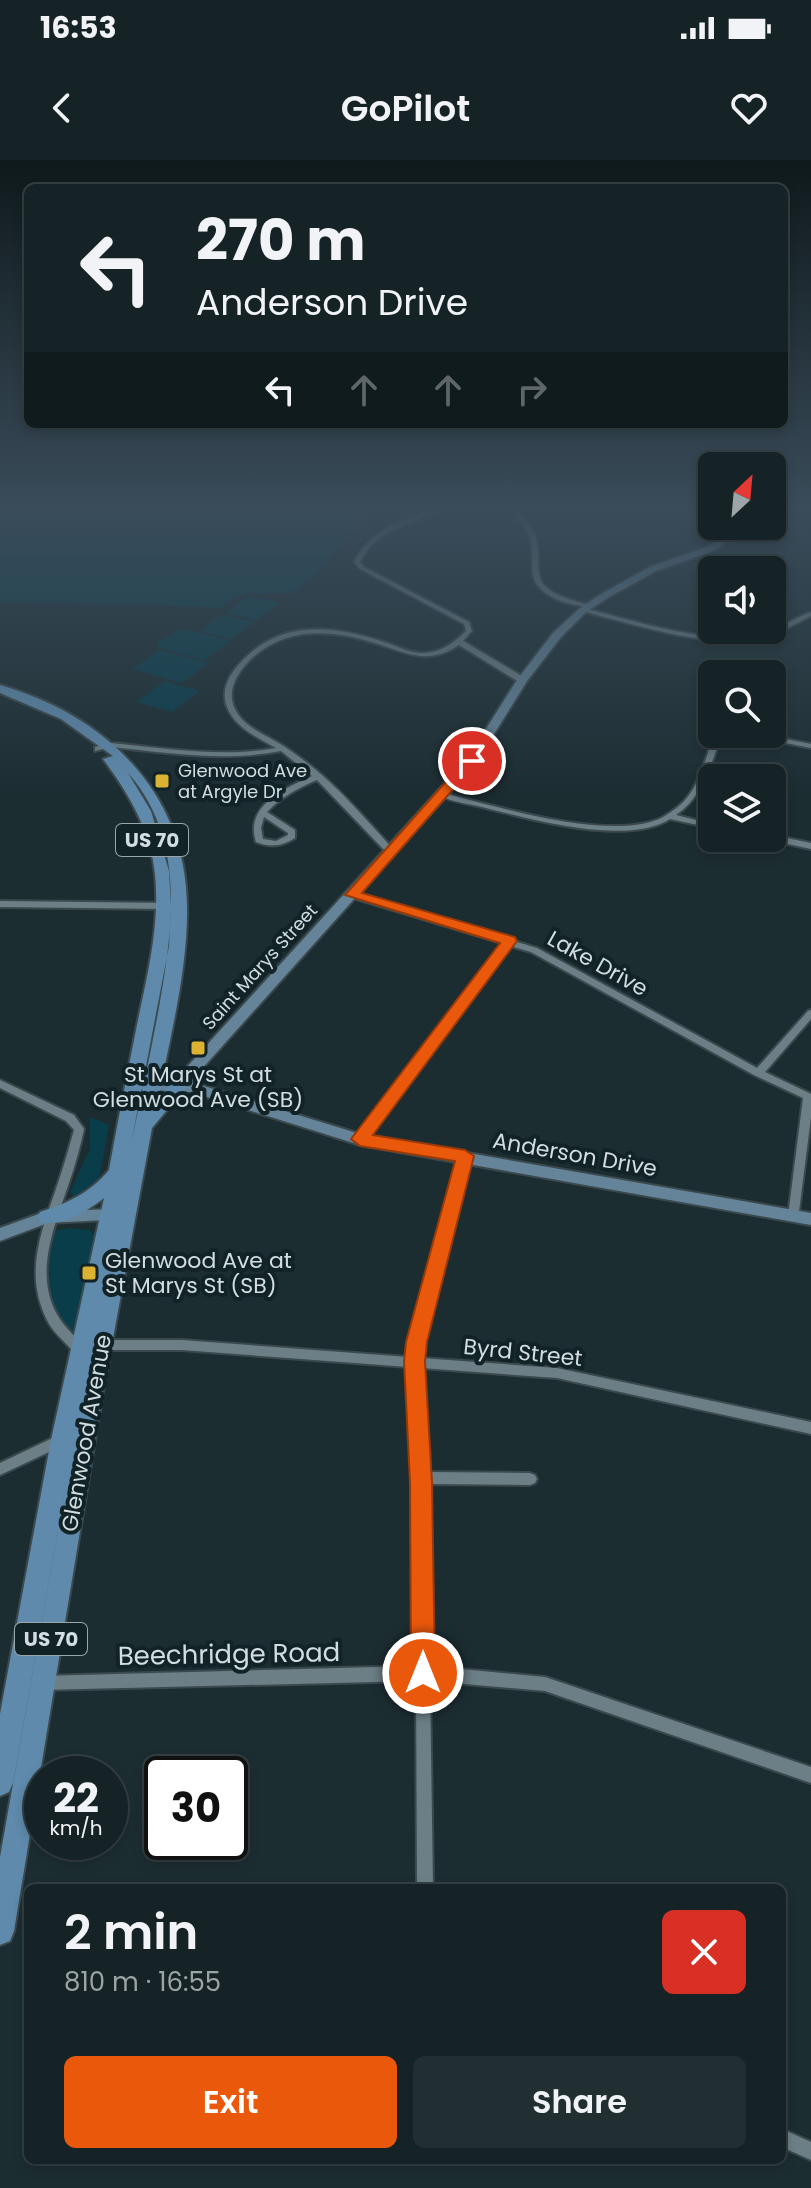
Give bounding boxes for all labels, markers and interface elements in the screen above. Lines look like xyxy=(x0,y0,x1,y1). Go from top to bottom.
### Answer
text: 16:53 xyxy=(40,6,117,49)
text: GoPilot xyxy=(341,83,470,134)
icon: back xyxy=(40,86,84,130)
icon: heart xyxy=(727,86,771,130)
text: 270 m xyxy=(196,201,366,280)
icon: left xyxy=(64,216,168,320)
text: Anderson Drive xyxy=(196,277,468,328)
icon: left xyxy=(258,368,302,412)
icon: ahead xyxy=(342,368,386,412)
icon: ahead xyxy=(426,368,470,412)
icon: right xyxy=(510,368,554,412)
north arrow xyxy=(698,452,786,540)
map controls xyxy=(698,452,786,852)
button: sound xyxy=(698,556,786,644)
button: search xyxy=(698,660,786,748)
pin xyxy=(438,727,506,795)
icon: arrive xyxy=(450,739,494,783)
place label: Glenwood Ave at Argyle Dr xyxy=(178,758,307,804)
button: layers xyxy=(698,764,786,852)
marker: Glenwood Ave at Argyle Dr xyxy=(153,772,171,790)
road number: US 70 xyxy=(116,824,188,856)
street label: Saint Marys Street xyxy=(196,898,323,1035)
street label: Lake Drive xyxy=(542,923,654,1004)
marker: St Marys St at Glenwood Ave (SB) xyxy=(189,1039,207,1057)
place label: St Marys St at Glenwood Ave (SB) xyxy=(93,1059,303,1115)
street label: Anderson Drive xyxy=(490,1125,659,1184)
place label: Glenwood Ave at St Marys St (SB) xyxy=(105,1245,292,1301)
marker: Glenwood Ave at St Marys St (SB) xyxy=(80,1264,98,1282)
street label: Byrd Street xyxy=(462,1331,584,1374)
street label: Glenwood Avenue xyxy=(54,1332,119,1534)
road number: US 70 xyxy=(15,1623,87,1655)
position arrow xyxy=(381,1631,465,1715)
street label: Beechridge Road xyxy=(117,1634,341,1674)
speed limit sign: 30 xyxy=(144,1756,248,1860)
text: 22 xyxy=(53,1770,99,1826)
text: km/h xyxy=(49,1814,103,1842)
text: 2 min xyxy=(64,1899,198,1966)
button: close xyxy=(662,1910,746,1994)
text: 810 m · 16:55 xyxy=(64,1964,221,2000)
button: Exit xyxy=(64,2056,397,2148)
button: Share xyxy=(413,2056,746,2148)

